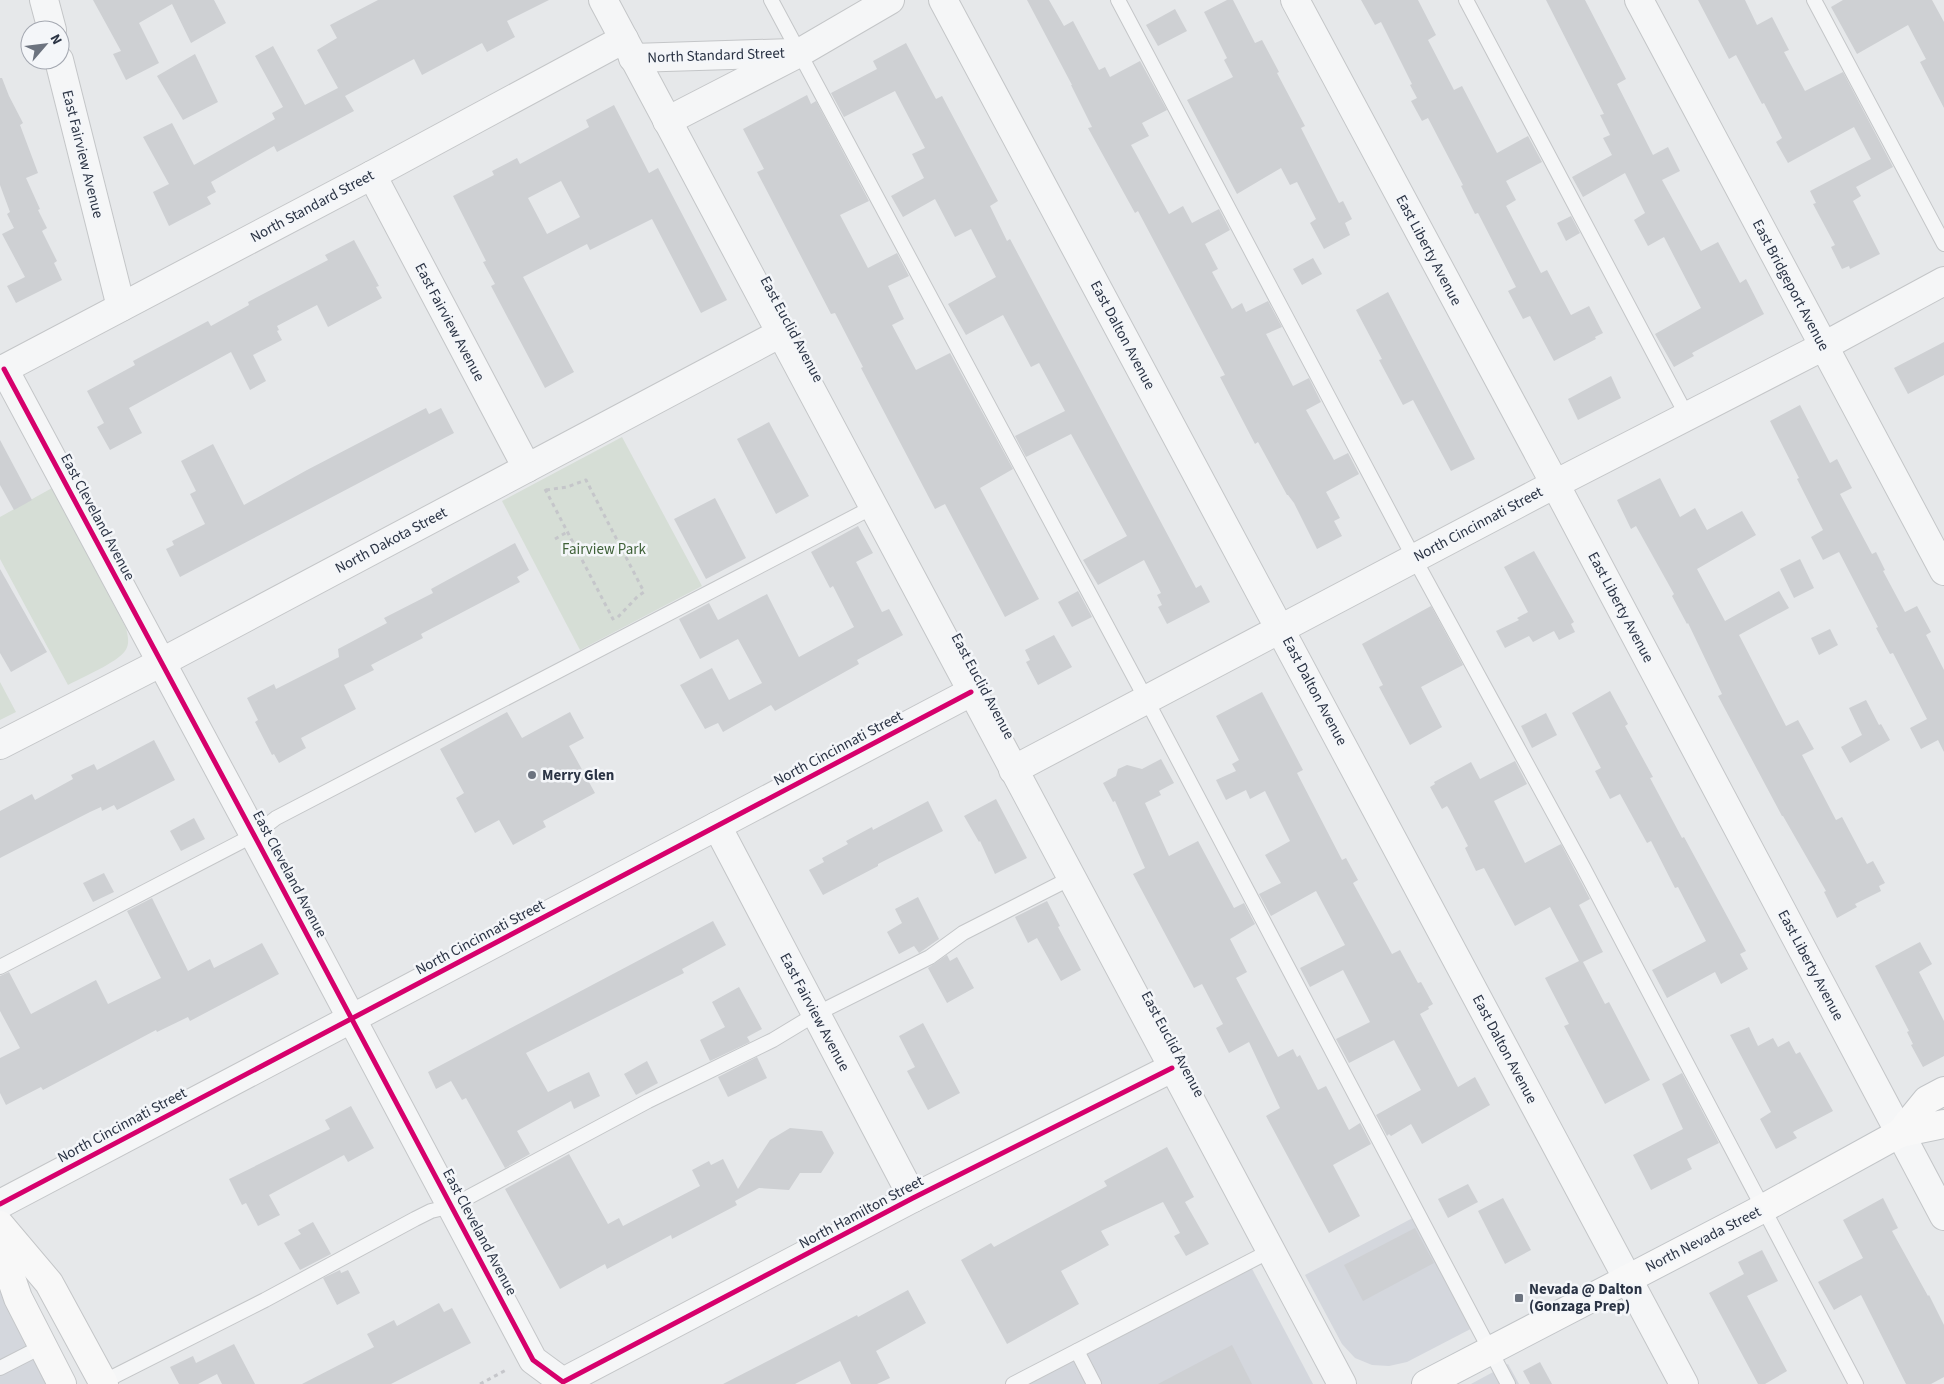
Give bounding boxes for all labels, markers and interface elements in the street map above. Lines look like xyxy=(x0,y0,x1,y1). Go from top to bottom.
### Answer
north arrow xyxy=(20,20,70,70)
text: N xyxy=(45,31,67,48)
street label: North Standard Street xyxy=(647,43,785,68)
street label: East Fairview Avenue xyxy=(56,88,109,220)
street label: North Standard Street xyxy=(247,165,378,248)
street label: East Liberty Avenue xyxy=(1390,191,1467,309)
street label: East Bridgeport Avenue xyxy=(1747,216,1834,355)
street label: East Fairview Avenue xyxy=(409,259,490,385)
street label: East Euclid Avenue xyxy=(755,272,828,386)
street label: East Dalton Avenue xyxy=(1085,277,1160,393)
street label: East Cleveland Avenue xyxy=(55,450,140,584)
street label: North Cincinnati Street xyxy=(1410,482,1546,567)
street label: North Dakota Street xyxy=(332,502,451,579)
park label: Fairview Park xyxy=(562,539,646,560)
street label: East Liberty Avenue xyxy=(1582,548,1659,666)
street label: East Euclid Avenue xyxy=(946,629,1019,743)
street label: East Dalton Avenue xyxy=(1277,633,1352,749)
street label: North Cincinnati Street xyxy=(770,706,906,791)
place label: Merry Glen xyxy=(542,765,614,786)
marker: Merry Glen xyxy=(526,769,538,781)
street label: East Cleveland Avenue xyxy=(247,807,332,941)
street label: North Cincinnati Street xyxy=(412,895,548,980)
street label: East Liberty Avenue xyxy=(1772,906,1849,1024)
street label: East Fairview Avenue xyxy=(774,949,855,1075)
street label: East Euclid Avenue xyxy=(1136,987,1209,1101)
street label: East Dalton Avenue xyxy=(1467,991,1542,1107)
street label: North Cincinnati Street xyxy=(54,1083,190,1168)
street label: East Cleveland Avenue xyxy=(437,1165,522,1299)
street label: North Hamilton Street xyxy=(795,1171,927,1254)
street label: North Nevada Street xyxy=(1642,1201,1765,1278)
place label: Nevada @ Dalton (Gonzaga Prep) xyxy=(1529,1279,1642,1317)
marker: Nevada @ Dalton (Gonzaga Prep) xyxy=(1513,1292,1525,1304)

